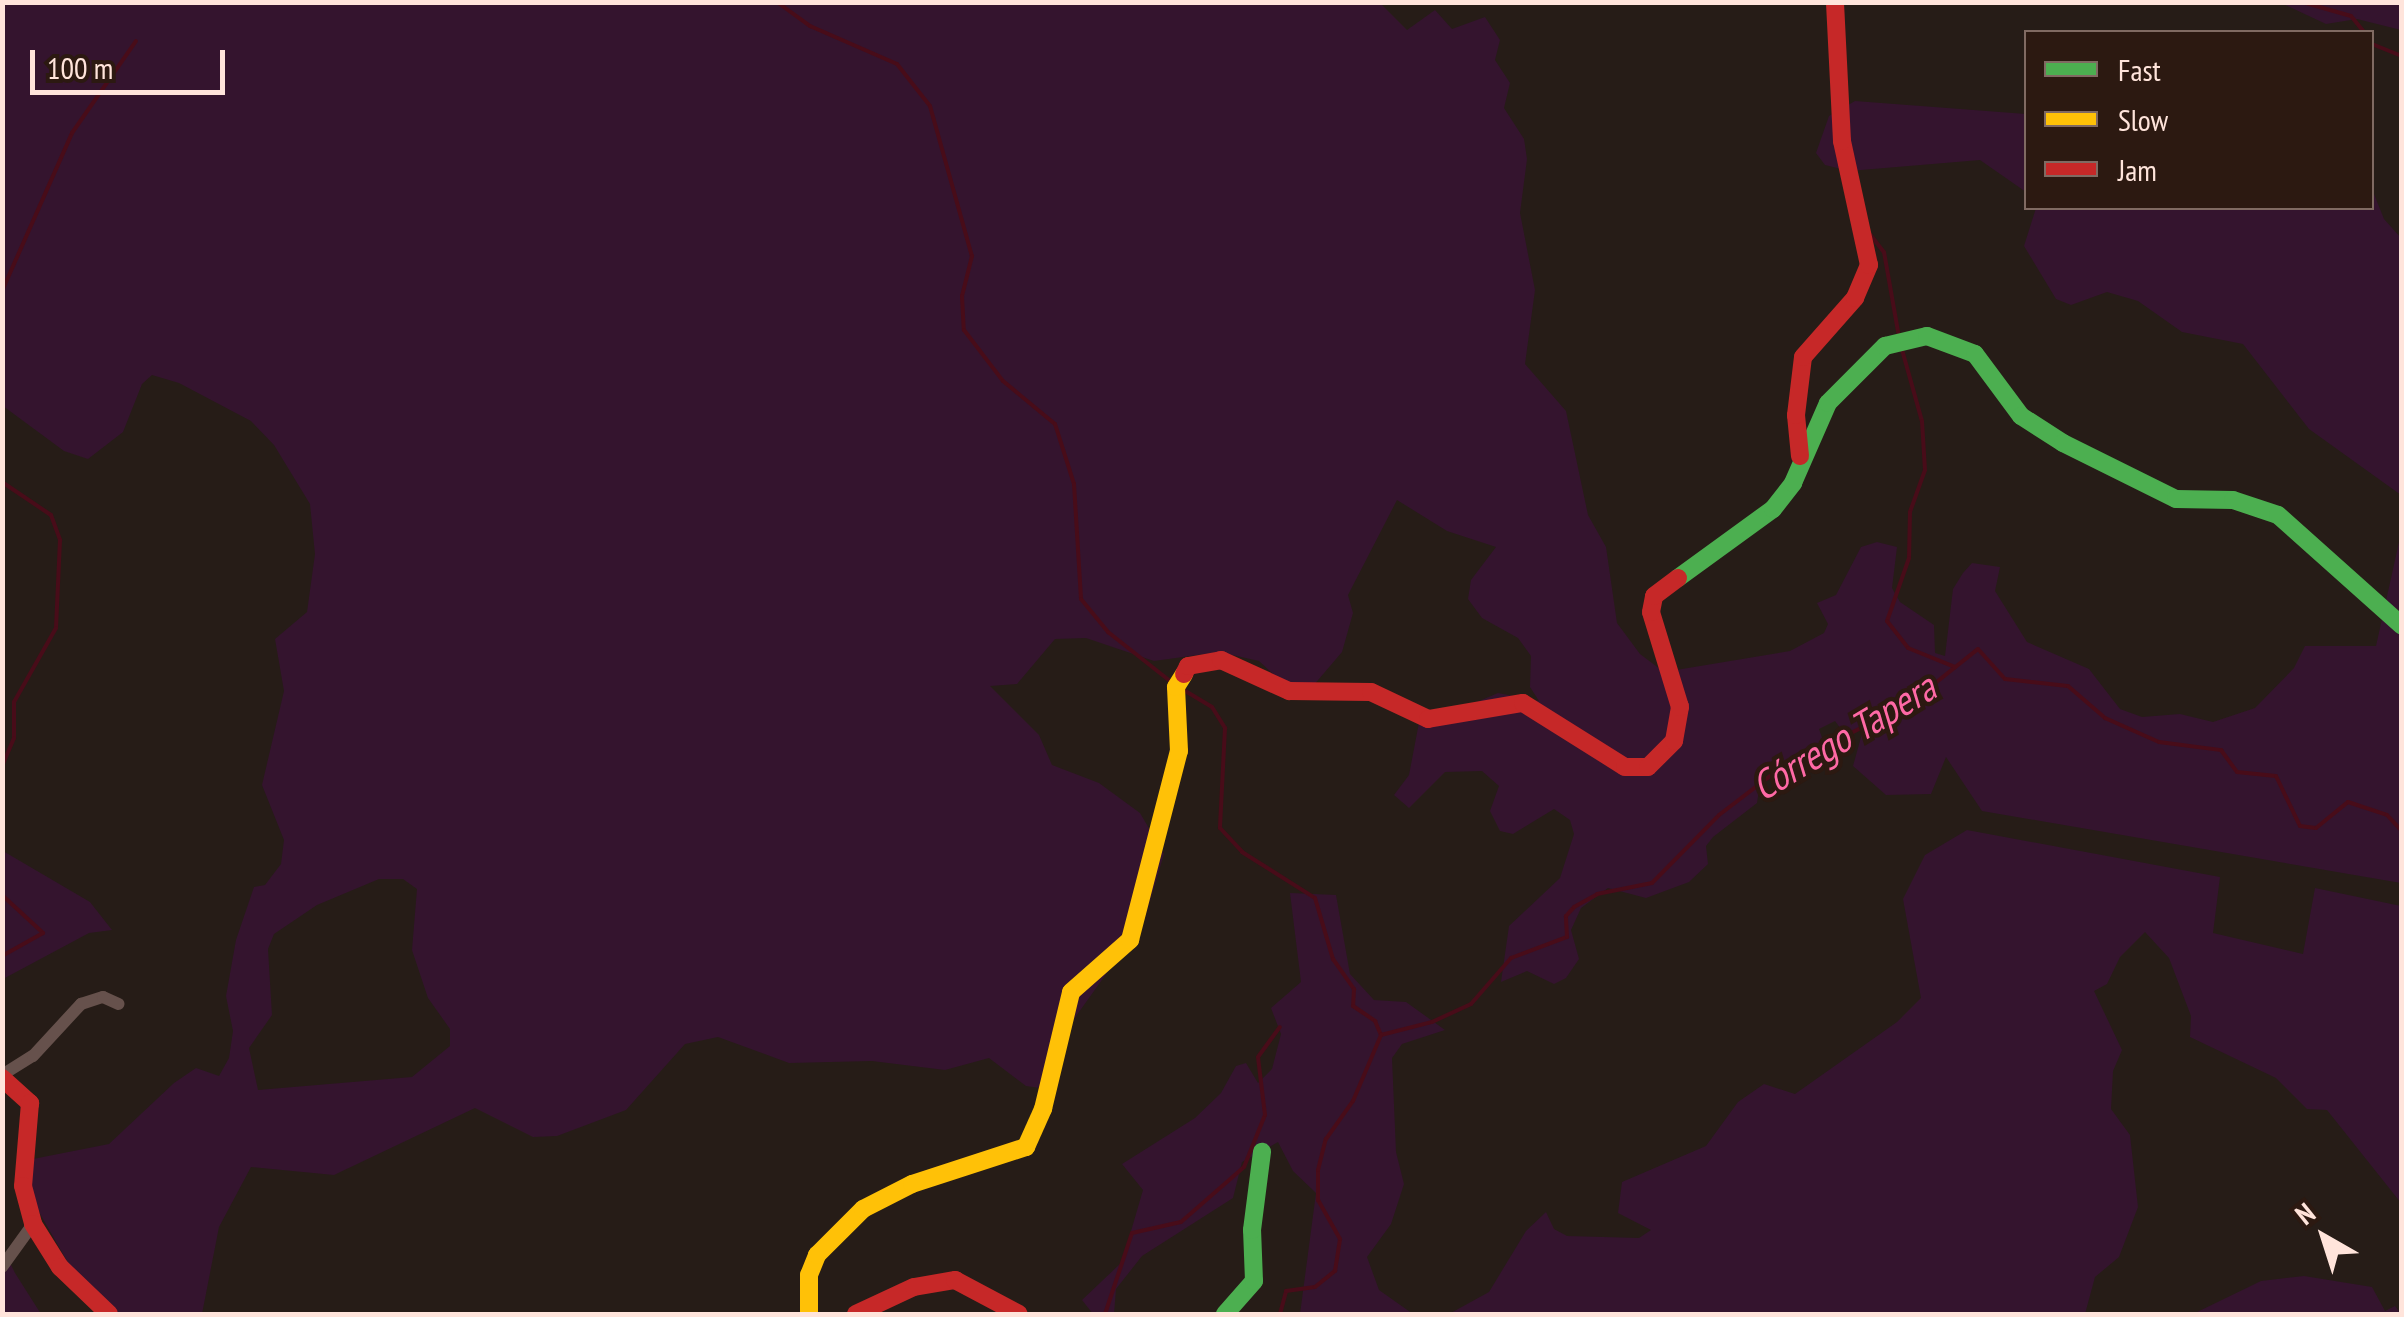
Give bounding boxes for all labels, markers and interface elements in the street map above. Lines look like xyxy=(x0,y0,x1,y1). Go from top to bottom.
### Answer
scale bar xyxy=(35,30,230,92)
legend xyxy=(2024,30,2374,210)
text: 100 m xyxy=(47,48,113,87)
text: Fast xyxy=(2118,50,2161,89)
text: Slow xyxy=(2118,100,2168,139)
text: Jam xyxy=(2118,150,2157,189)
water label: Córrego Tapera xyxy=(1742,662,1944,810)
north arrow xyxy=(2274,1187,2374,1287)
text: N xyxy=(2287,1194,2322,1232)

